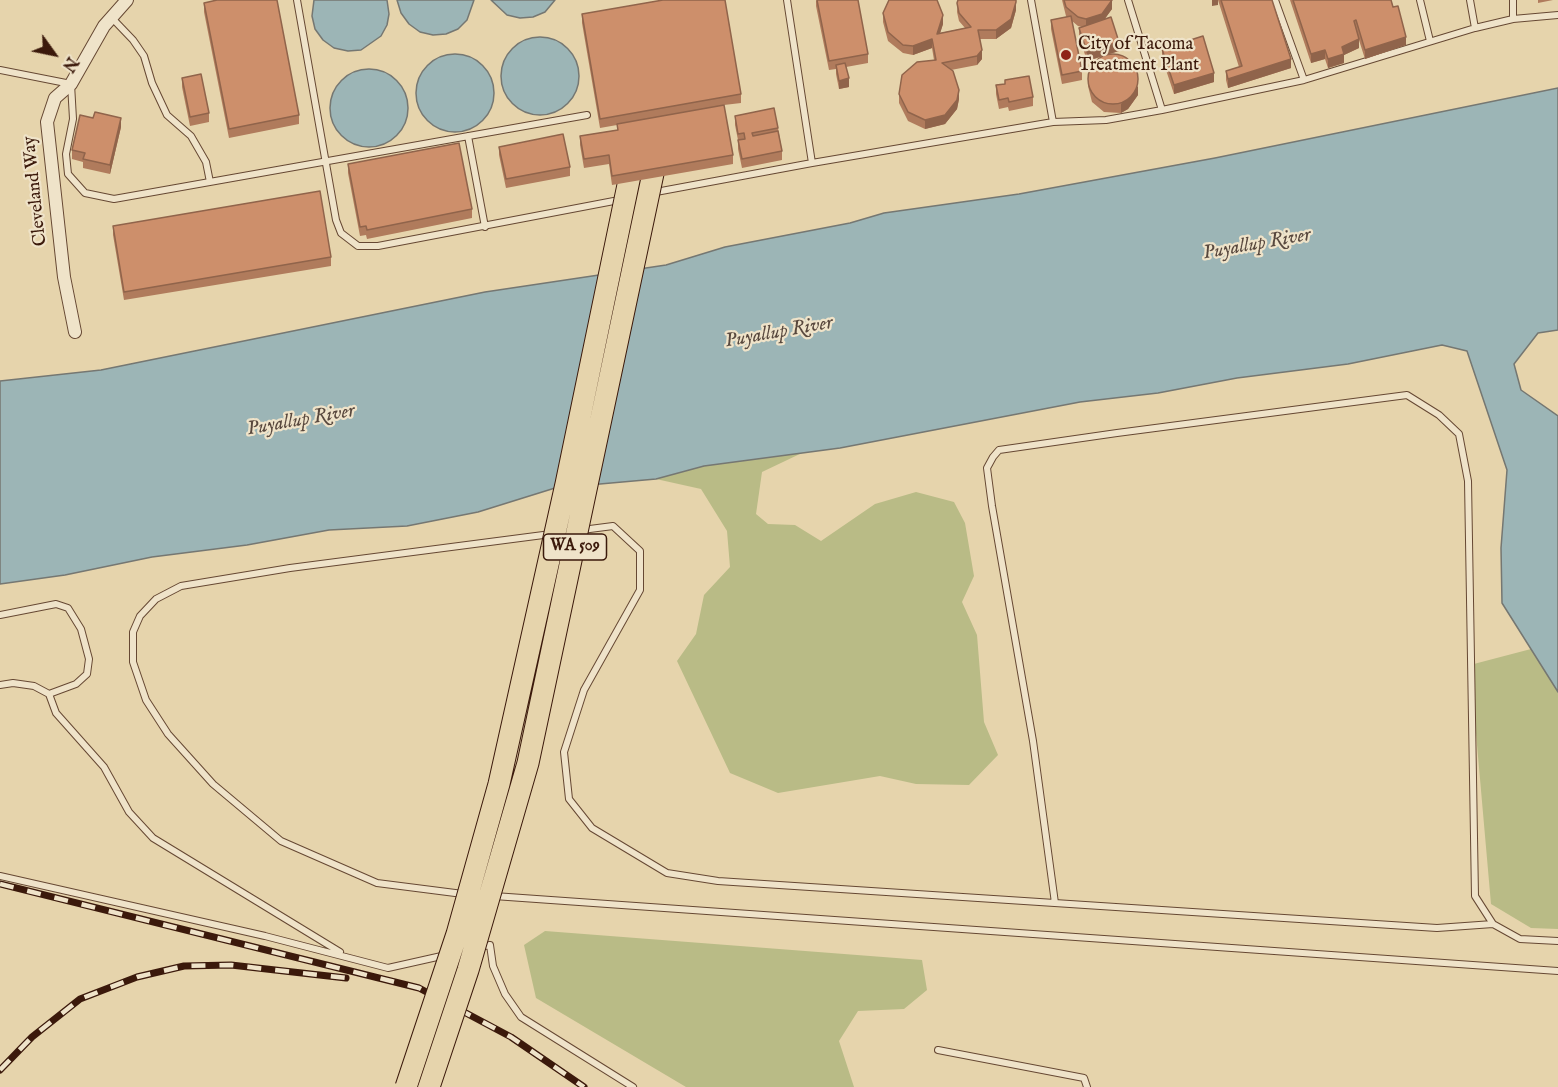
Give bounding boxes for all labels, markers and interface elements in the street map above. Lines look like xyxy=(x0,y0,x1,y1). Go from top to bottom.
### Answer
north arrow xyxy=(24,24,84,84)
place label: City of Tacoma Treatment Plant xyxy=(1078,34,1199,76)
marker: City of Tacoma Treatment Plant xyxy=(1059,48,1073,62)
text: N xyxy=(57,53,81,75)
street label: Cleveland Way xyxy=(19,135,53,247)
water label: Puyallup River xyxy=(1201,224,1313,266)
water label: Puyallup River xyxy=(723,312,835,354)
water label: Puyallup River xyxy=(245,400,357,442)
road number: WA 509 xyxy=(544,534,606,560)

